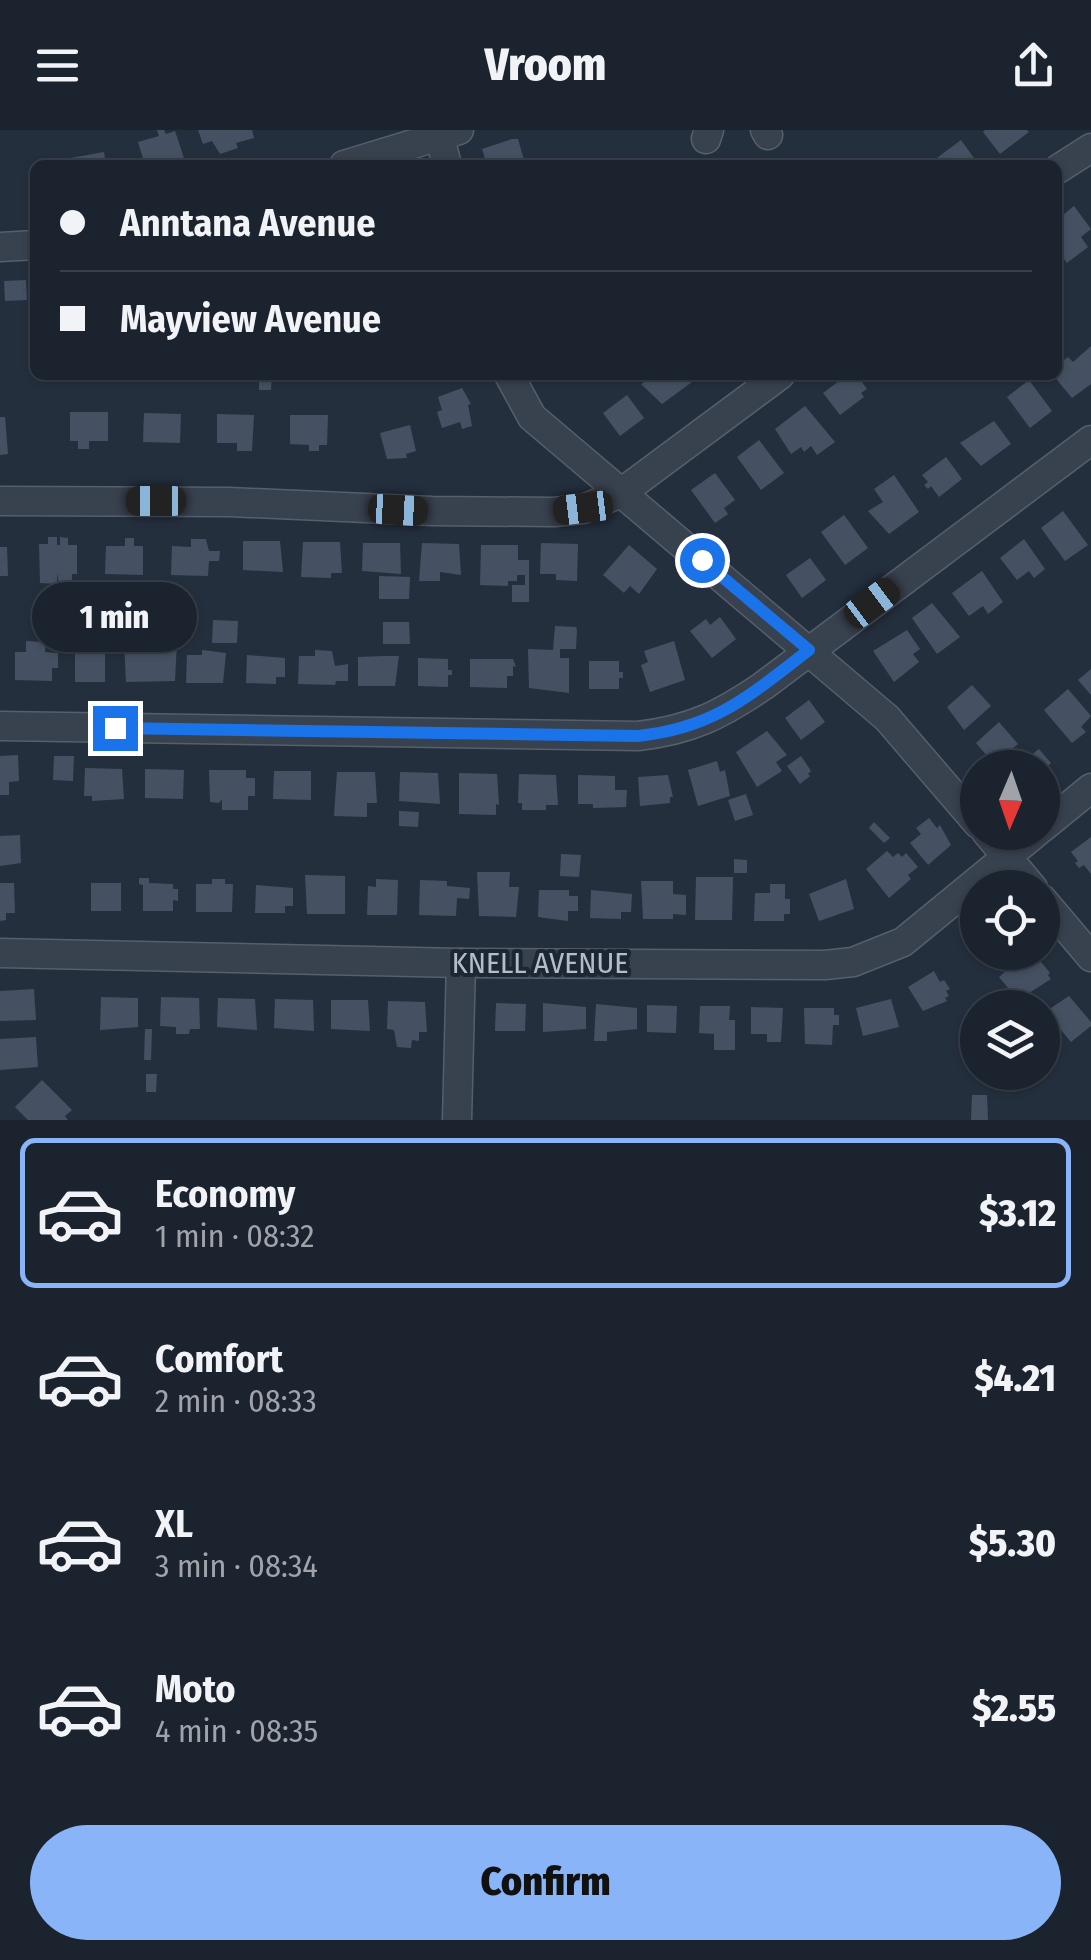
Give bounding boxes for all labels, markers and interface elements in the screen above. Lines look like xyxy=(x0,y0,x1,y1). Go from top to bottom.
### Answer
icon: menu xyxy=(30,38,85,93)
text: Vroom xyxy=(485,38,606,92)
icon: share xyxy=(1006,38,1061,93)
text: Anntana Avenue xyxy=(120,200,375,246)
text: Mayview Avenue xyxy=(120,296,381,342)
car xyxy=(126,486,186,516)
car xyxy=(551,489,615,527)
car xyxy=(367,493,429,527)
route start xyxy=(680,538,725,583)
car xyxy=(839,573,905,633)
callout: 1 min xyxy=(32,583,198,653)
text: 1 min xyxy=(80,598,149,636)
route end xyxy=(93,706,138,751)
north arrow xyxy=(960,750,1060,850)
map controls xyxy=(960,750,1060,1090)
button: locate xyxy=(960,870,1060,970)
street label: KNELL AVENUE xyxy=(452,945,628,981)
button: layers xyxy=(960,990,1060,1090)
icon: car xyxy=(35,1168,125,1258)
text: Economy xyxy=(155,1171,295,1217)
text: $3.12 xyxy=(979,1190,1056,1236)
text: 1 min · 08:32 xyxy=(155,1217,314,1255)
icon: car xyxy=(35,1333,125,1423)
text: Comfort xyxy=(155,1336,283,1382)
text: $4.21 xyxy=(974,1355,1056,1401)
text: 2 min · 08:33 xyxy=(155,1382,317,1420)
icon: car xyxy=(35,1498,125,1588)
text: XL xyxy=(155,1501,193,1547)
text: $5.30 xyxy=(969,1520,1056,1566)
text: 3 min · 08:34 xyxy=(155,1547,318,1585)
icon: car xyxy=(35,1663,125,1753)
text: Moto xyxy=(155,1666,236,1712)
text: $2.55 xyxy=(972,1685,1056,1731)
text: 4 min · 08:35 xyxy=(155,1712,318,1750)
button: Confirm xyxy=(30,1825,1061,1940)

